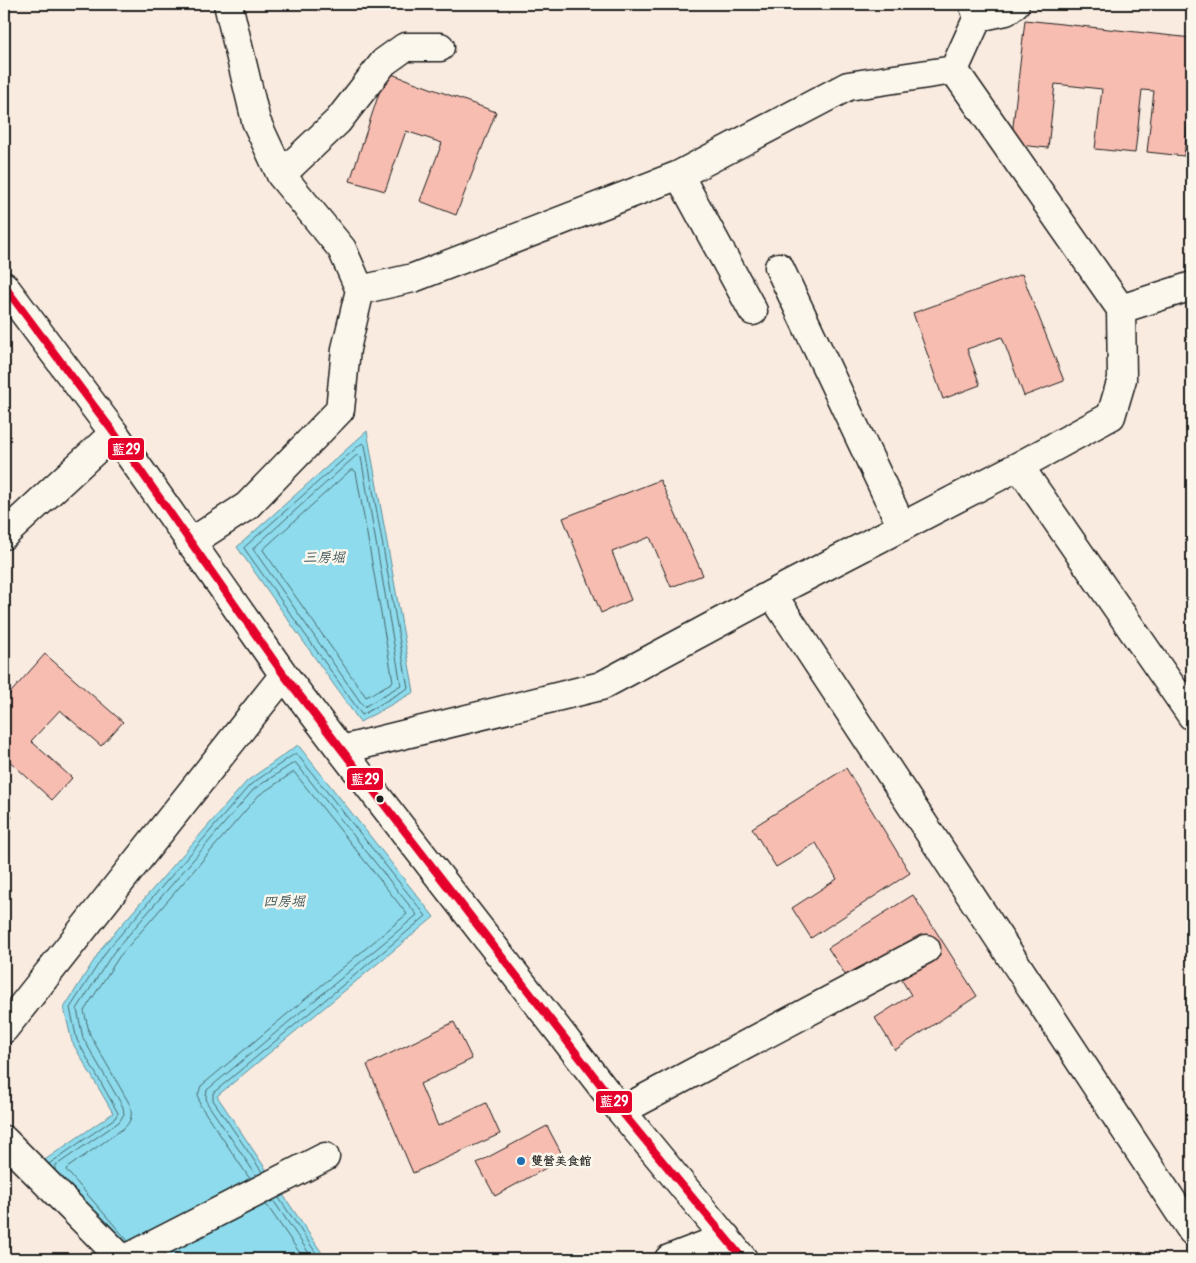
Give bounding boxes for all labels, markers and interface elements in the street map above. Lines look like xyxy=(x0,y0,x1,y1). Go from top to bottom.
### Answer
line badge: 藍29 xyxy=(107,437,145,461)
text: 藍29 xyxy=(111,441,141,458)
water label: 三房堀 xyxy=(303,549,347,566)
line badge: 藍29 xyxy=(346,767,384,791)
text: 藍29 xyxy=(350,771,380,788)
unlabelled marker xyxy=(375,794,385,804)
water label: 四房堀 xyxy=(263,893,307,910)
line badge: 藍29 xyxy=(595,1090,633,1114)
text: 藍29 xyxy=(599,1093,629,1110)
place label: 雙營美食館 xyxy=(531,1154,592,1169)
marker: 雙營美食館 xyxy=(515,1155,527,1167)

